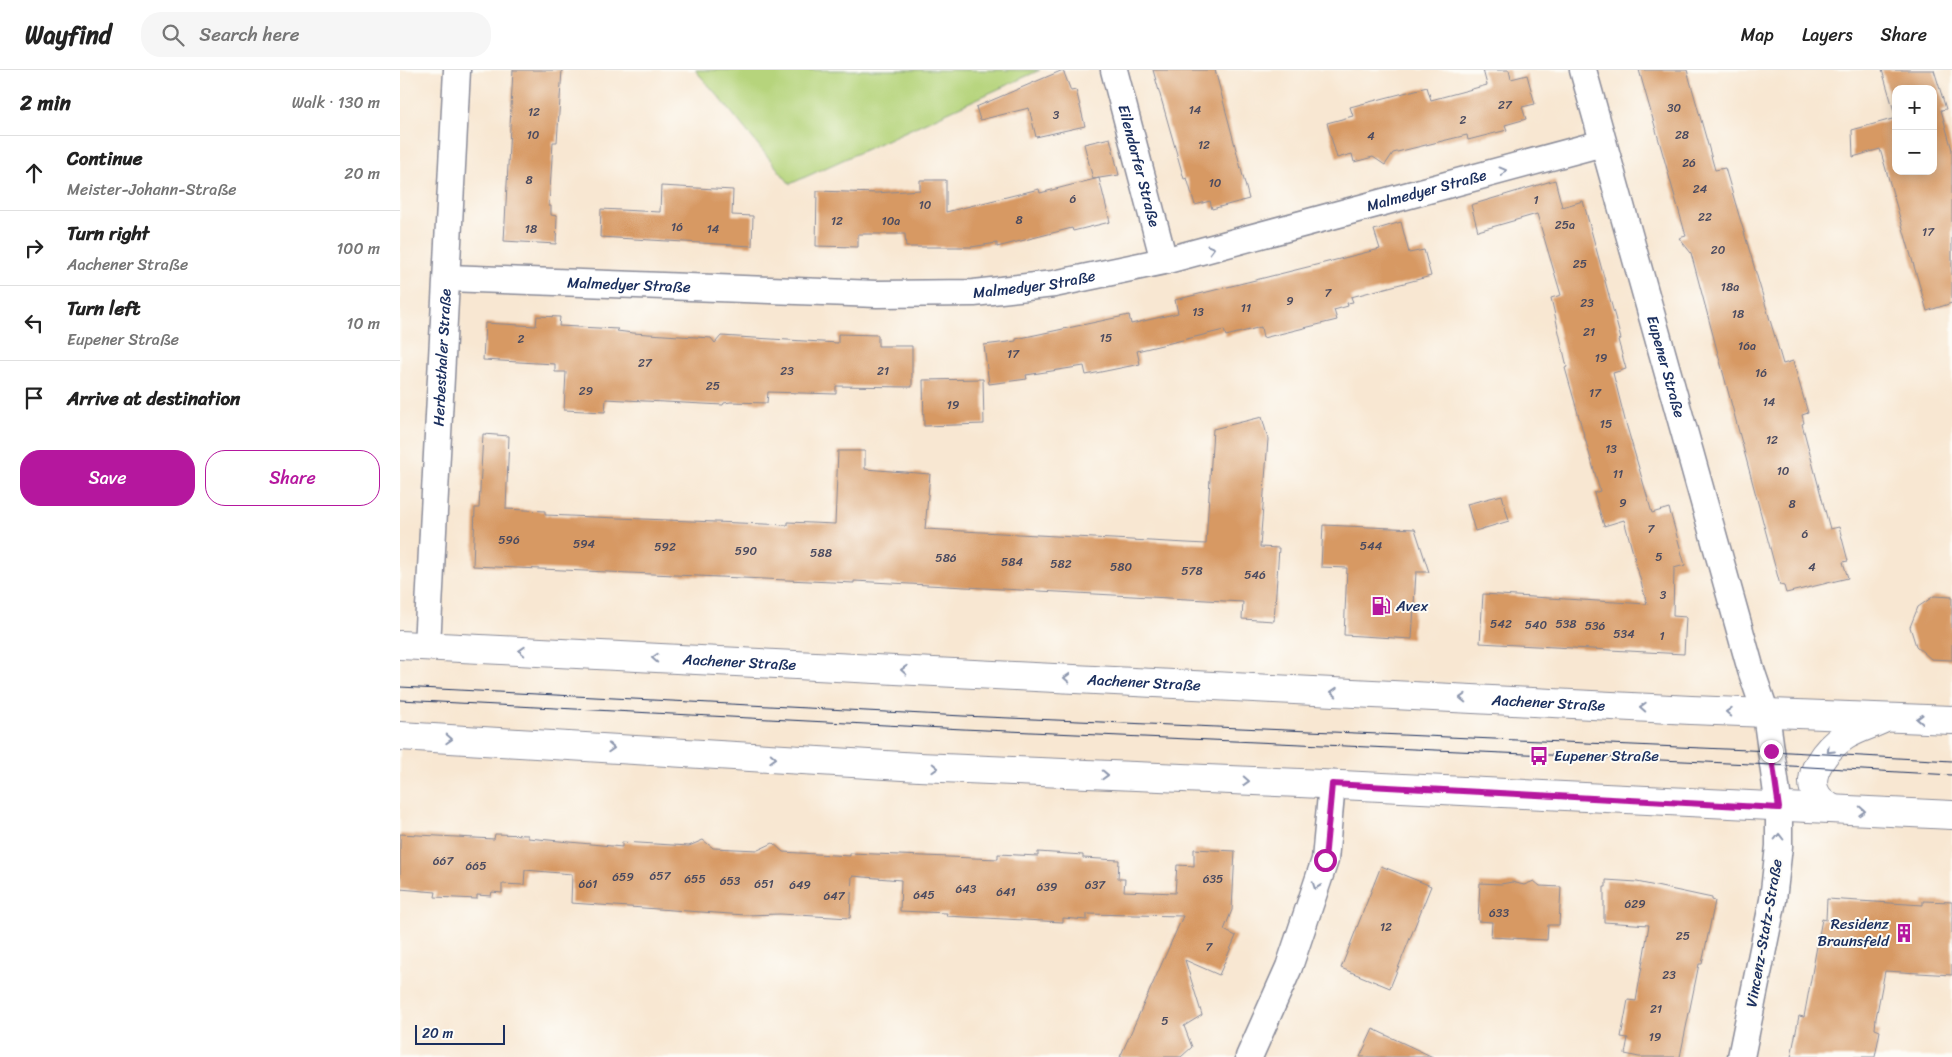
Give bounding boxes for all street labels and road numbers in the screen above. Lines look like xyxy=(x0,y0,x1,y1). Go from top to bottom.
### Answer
street label: Eilendorfer Straße xyxy=(1111,102,1168,230)
street label: Malmedyer Straße xyxy=(1363,162,1490,219)
street label: Malmedyer Straße xyxy=(971,263,1098,306)
street label: Malmedyer Straße xyxy=(567,269,691,300)
street label: Herbesthaler Straße xyxy=(425,288,459,427)
street label: Eupener Straße xyxy=(1639,312,1693,421)
street label: Aachener Straße xyxy=(681,646,797,678)
street label: Aachener Straße xyxy=(1086,667,1202,698)
street label: Aachener Straße xyxy=(1490,687,1606,719)
street label: Vincenz-Statz-Straße xyxy=(1738,857,1790,1009)

